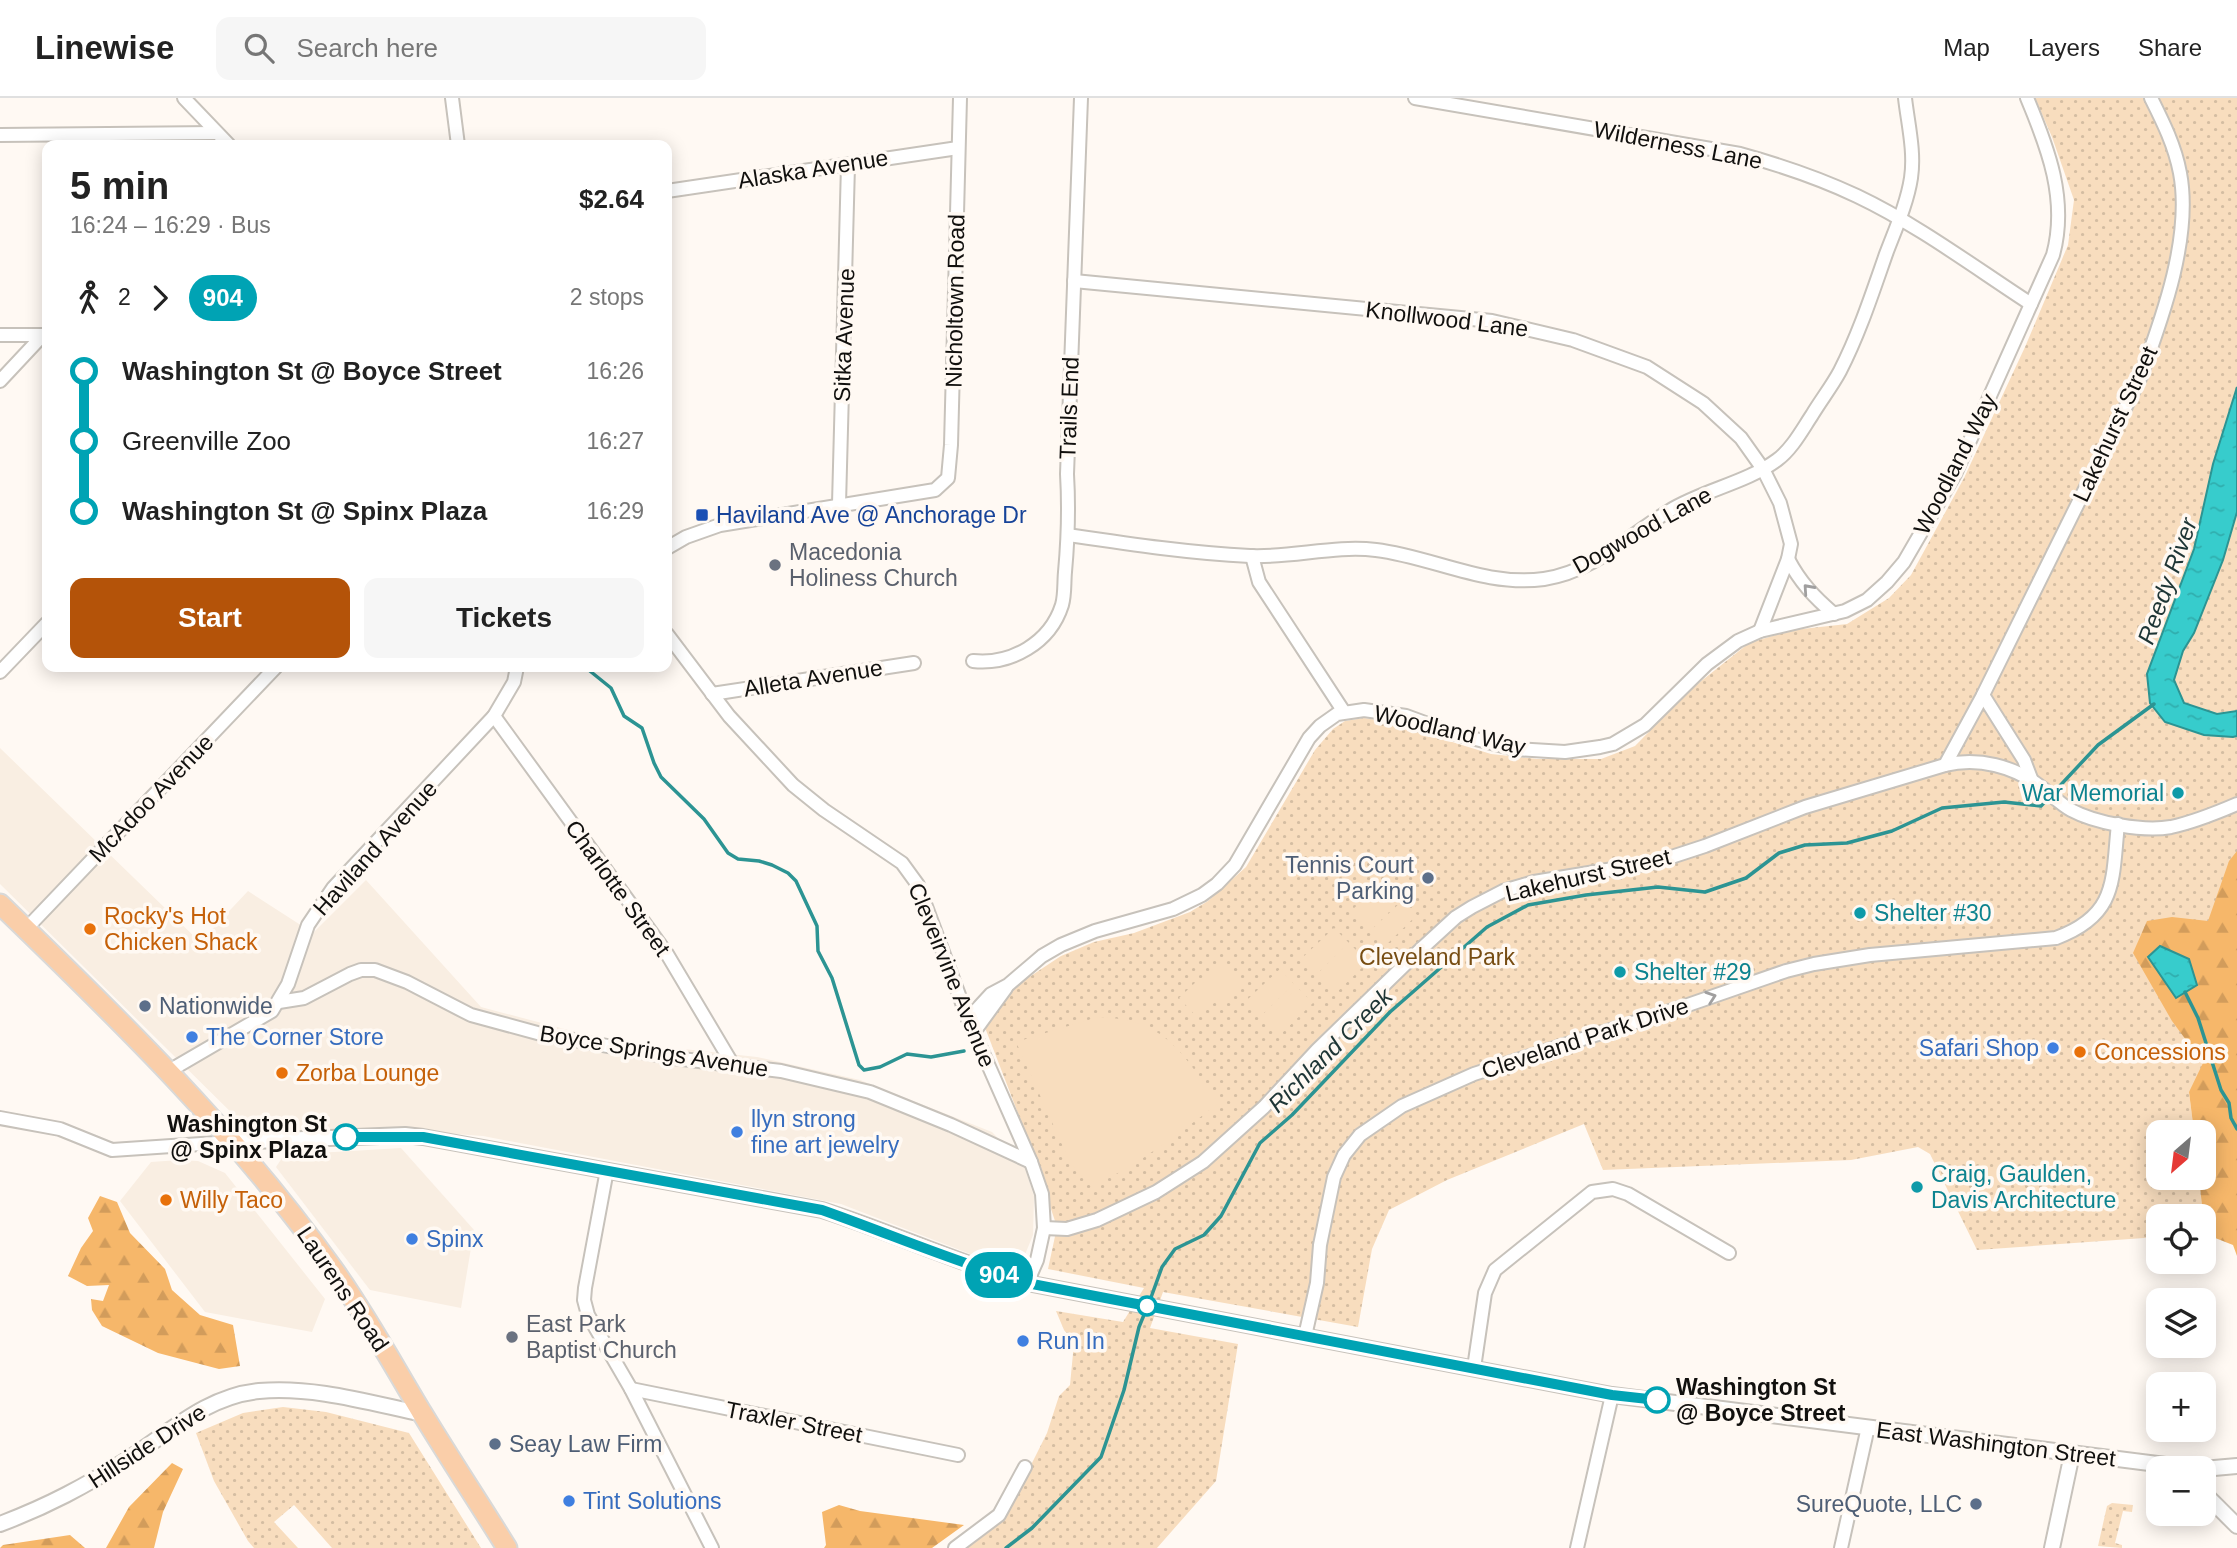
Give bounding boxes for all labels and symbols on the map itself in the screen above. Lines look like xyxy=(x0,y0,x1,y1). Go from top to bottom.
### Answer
street label: Wilderness Lane xyxy=(1591,116,1765,174)
street label: Alaska Avenue xyxy=(736,144,890,194)
street label: Nicholtown Road xyxy=(940,214,970,388)
street label: Sitka Avenue xyxy=(829,268,859,402)
street label: Knollwood Lane xyxy=(1364,296,1530,342)
street label: Lakehurst Street xyxy=(2068,341,2163,506)
street label: Trails End xyxy=(1054,356,1084,460)
street label: Woodland Way xyxy=(1908,389,2002,539)
street label: Dogwood Lane xyxy=(1568,481,1716,579)
place label: Haviland Ave @ Anchorage Dr xyxy=(716,502,1027,528)
marker: Haviland Ave @ Anchorage Dr xyxy=(694,507,710,523)
water label: Reedy River xyxy=(2132,513,2203,648)
place label: Macedonia Holiness Church xyxy=(789,539,958,591)
marker: Macedonia Holiness Church xyxy=(767,557,783,573)
one-way arrow xyxy=(1803,584,1816,597)
street label: Alleta Avenue xyxy=(742,654,884,702)
street label: Woodland Way xyxy=(1372,700,1529,760)
street label: McAdoo Avenue xyxy=(84,729,218,867)
street label: Haviland Avenue xyxy=(308,775,442,921)
place label: War Memorial xyxy=(2022,780,2164,806)
marker: War Memorial xyxy=(2170,785,2186,801)
street label: Charlotte Street xyxy=(560,815,676,961)
street label: Lakehurst Street xyxy=(1503,843,1674,907)
place label: Tennis Court Parking xyxy=(1285,852,1415,904)
marker: Tennis Court Parking xyxy=(1420,870,1436,886)
street label: Cleveirvine Avenue xyxy=(903,879,1001,1071)
place label: Shelter #30 xyxy=(1874,900,1992,926)
place label: Rocky's Hot Chicken Shack xyxy=(104,903,258,955)
marker: Shelter #30 xyxy=(1852,905,1868,921)
marker: Rocky's Hot Chicken Shack xyxy=(82,921,98,937)
park label: Cleveland Park xyxy=(1359,944,1515,970)
place label: Shelter #29 xyxy=(1634,959,1752,985)
marker: Shelter #29 xyxy=(1612,964,1628,980)
water label: Richland Creek xyxy=(1262,981,1399,1118)
one-way arrow xyxy=(1705,991,1717,1005)
street label: Cleveland Park Drive xyxy=(1478,992,1692,1084)
place label: Nationwide xyxy=(159,993,273,1019)
marker: Nationwide xyxy=(137,998,153,1014)
street label: Boyce Springs Avenue xyxy=(538,1020,770,1082)
place label: The Corner Store xyxy=(206,1024,384,1050)
marker: The Corner Store xyxy=(184,1029,200,1045)
place label: Safari Shop xyxy=(1919,1035,2039,1061)
place label: Concessions xyxy=(2094,1039,2226,1065)
marker: Safari Shop xyxy=(2045,1040,2061,1056)
marker: Concessions xyxy=(2072,1044,2088,1060)
place label: Zorba Lounge xyxy=(296,1060,439,1086)
marker: Zorba Lounge xyxy=(274,1065,290,1081)
place label: llyn strong fine art jewelry xyxy=(751,1106,900,1158)
place label: Washington St @ Spinx Plaza xyxy=(167,1111,327,1163)
north arrow xyxy=(2146,1120,2216,1190)
marker: Washington St @ Spinx Plaza xyxy=(333,1124,359,1150)
marker: llyn strong fine art jewelry xyxy=(729,1124,745,1140)
place label: Craig, Gaulden, Davis Architecture xyxy=(1931,1161,2116,1213)
marker: Craig, Gaulden, Davis Architecture xyxy=(1909,1179,1925,1195)
place label: Willy Taco xyxy=(180,1187,283,1213)
marker: Willy Taco xyxy=(158,1192,174,1208)
street label: Laurens Road xyxy=(292,1222,394,1356)
place label: Spinx xyxy=(426,1226,484,1252)
marker: Spinx xyxy=(404,1231,420,1247)
line badge: 904 xyxy=(959,1252,1039,1298)
unlabelled marker xyxy=(1137,1296,1157,1316)
place label: East Park Baptist Church xyxy=(526,1311,677,1363)
place label: Run In xyxy=(1037,1328,1105,1354)
marker: East Park Baptist Church xyxy=(504,1329,520,1345)
marker: Run In xyxy=(1015,1333,1031,1349)
place label: Washington St @ Boyce Street xyxy=(1676,1374,1846,1426)
marker: Washington St @ Boyce Street xyxy=(1644,1387,1670,1413)
street label: Traxler Street xyxy=(724,1396,865,1448)
street label: Hillside Drive xyxy=(84,1399,210,1493)
street label: East Washington Street xyxy=(1875,1416,2118,1472)
place label: Seay Law Firm xyxy=(509,1431,662,1457)
marker: Seay Law Firm xyxy=(487,1436,503,1452)
place label: Tint Solutions xyxy=(583,1488,722,1514)
place label: SureQuote, LLC xyxy=(1796,1491,1962,1517)
marker: Tint Solutions xyxy=(561,1493,577,1509)
marker: SureQuote, LLC xyxy=(1968,1496,1984,1512)

